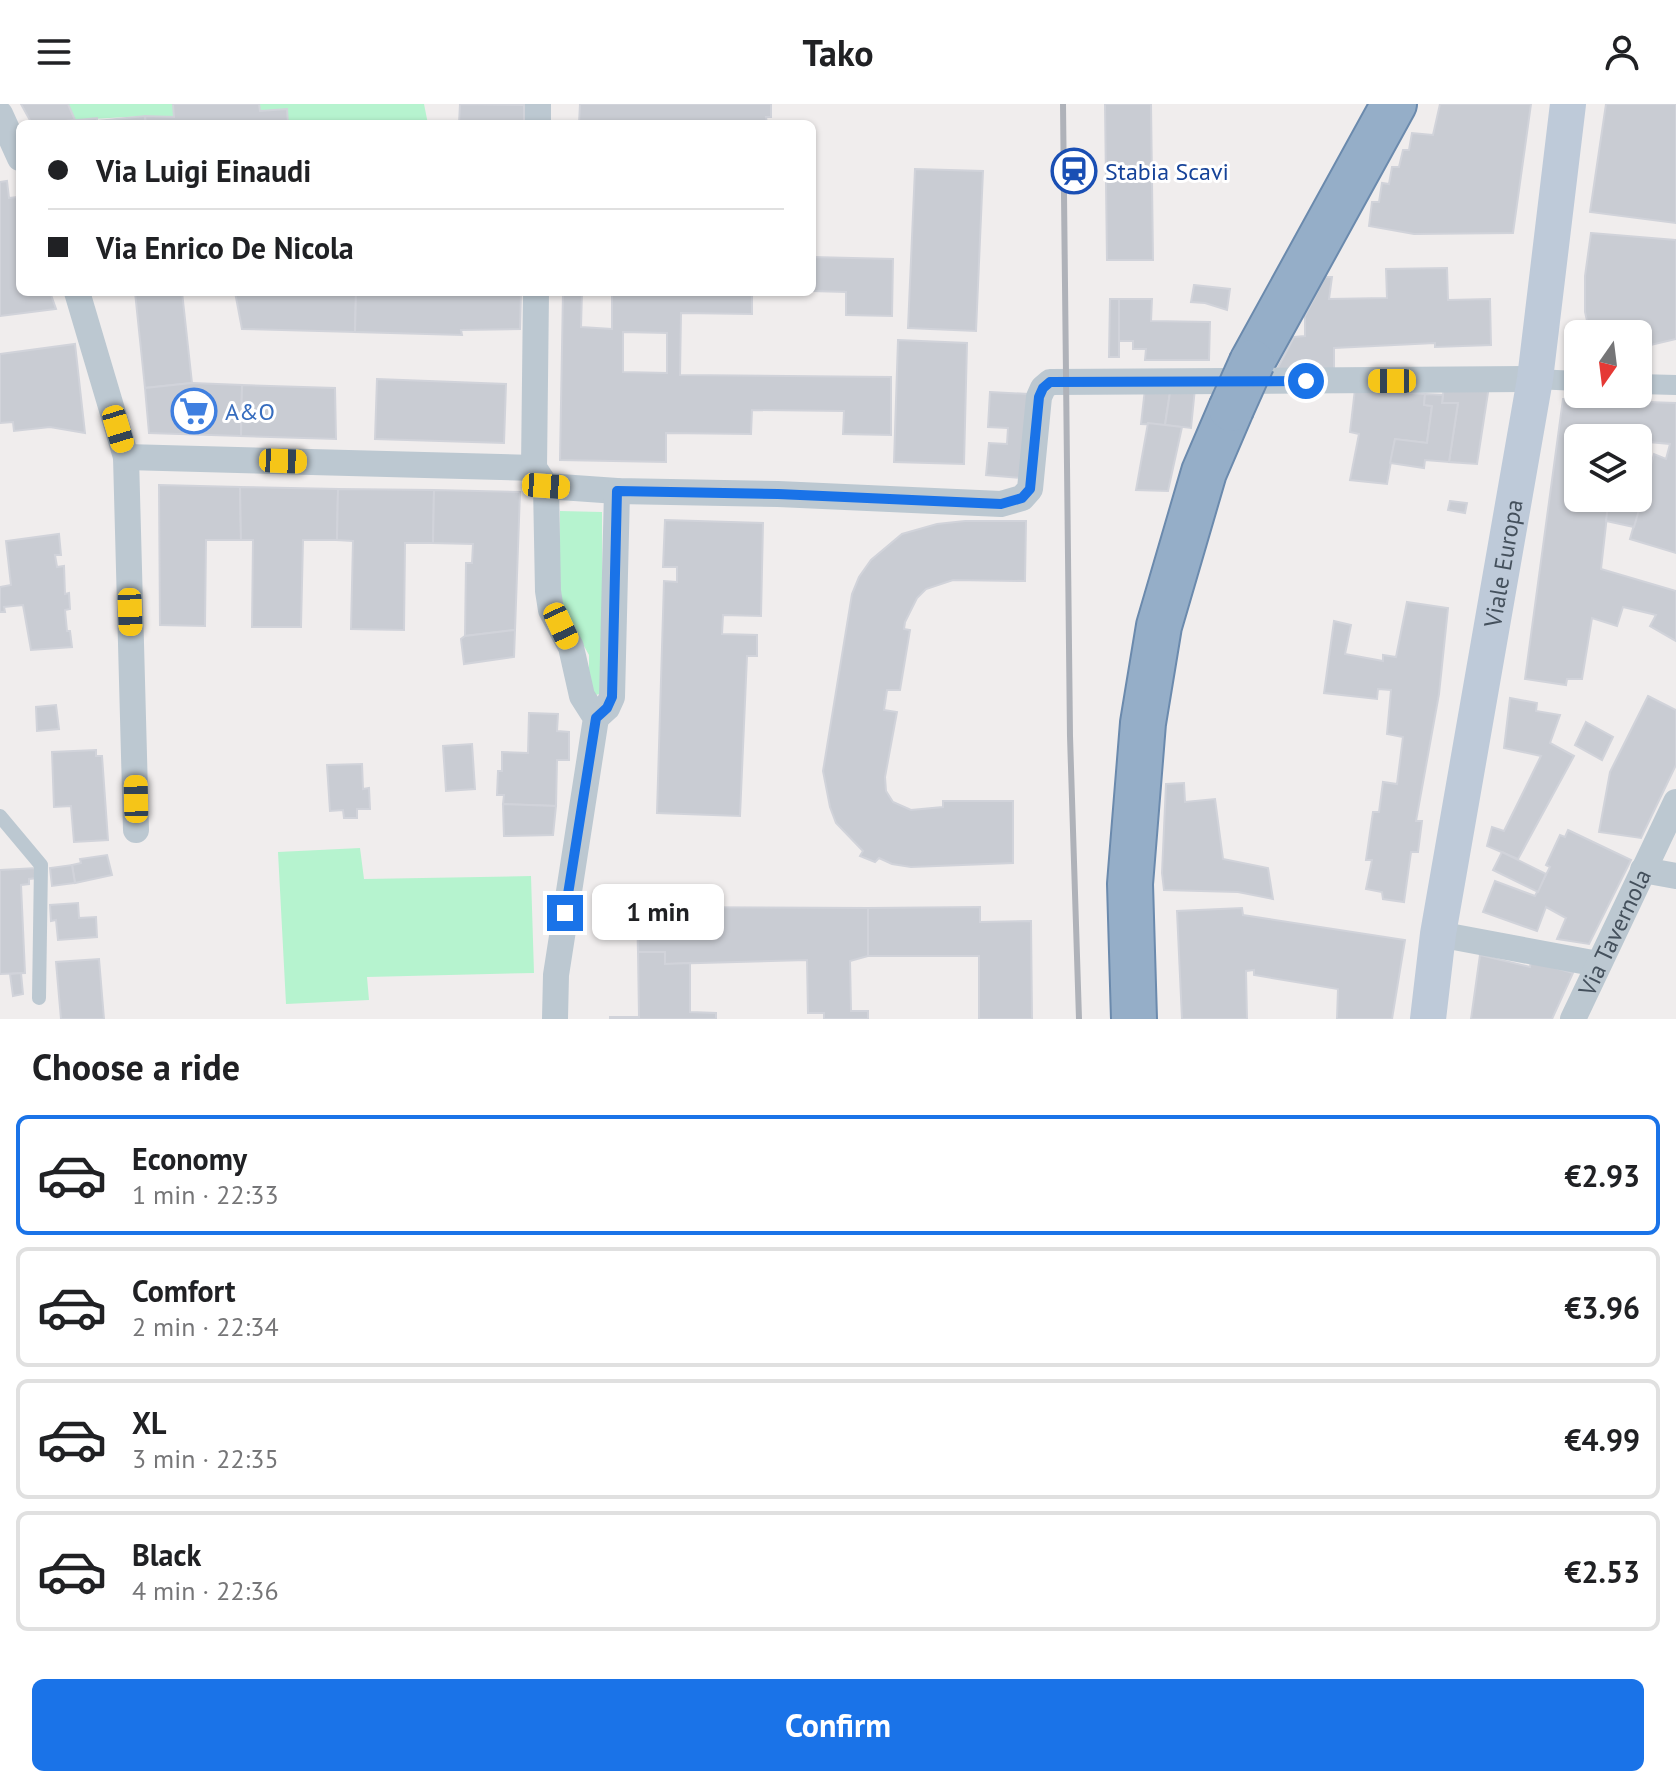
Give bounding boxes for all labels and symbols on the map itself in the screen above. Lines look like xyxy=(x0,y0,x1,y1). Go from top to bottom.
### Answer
station icon: Stabia Scavi xyxy=(1050,147,1098,195)
place label: Stabia Scavi xyxy=(1105,156,1229,187)
north arrow xyxy=(1564,320,1652,408)
route start xyxy=(1288,363,1324,399)
car xyxy=(1368,369,1416,393)
supermarket icon: A&O xyxy=(170,387,218,435)
place label: A&O xyxy=(225,396,275,427)
car xyxy=(100,403,136,455)
car xyxy=(259,448,307,474)
car xyxy=(521,472,571,500)
street label: Viale Europa xyxy=(1476,497,1529,631)
car xyxy=(117,588,143,636)
car xyxy=(540,599,582,653)
car xyxy=(124,775,148,823)
street label: Via Tavernola xyxy=(1570,864,1658,1002)
callout: 1 min xyxy=(593,885,725,941)
route end xyxy=(547,895,583,931)

